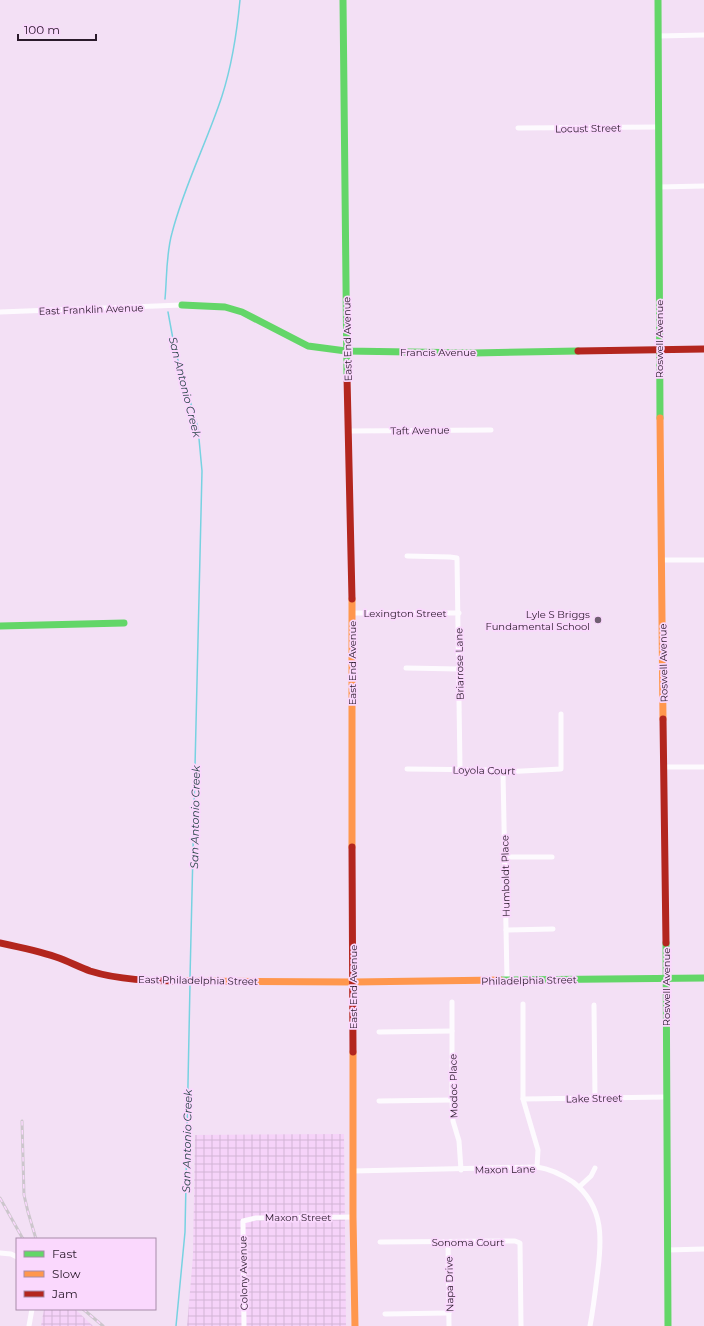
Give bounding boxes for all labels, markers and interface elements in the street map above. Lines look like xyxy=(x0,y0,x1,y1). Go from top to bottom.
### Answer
scale bar xyxy=(18,16,96,42)
text: 100 m xyxy=(24,22,60,37)
street label: Locust Street xyxy=(555,121,621,136)
street label: East End Avenue xyxy=(340,297,355,381)
street label: Roswell Avenue xyxy=(653,300,666,378)
street label: East Franklin Avenue xyxy=(38,301,144,318)
water label: San Antonio Creek xyxy=(166,335,204,439)
street label: Francis Avenue xyxy=(400,346,476,359)
street label: Taft Avenue xyxy=(390,423,450,438)
street label: Lexington Street xyxy=(363,607,447,620)
place label: Lyle S Briggs Fundamental School xyxy=(486,608,590,633)
marker: Lyle S Briggs Fundamental School xyxy=(593,615,603,625)
street label: East End Avenue xyxy=(346,621,359,705)
street label: Roswell Avenue xyxy=(656,624,671,702)
street label: Briarrose Lane xyxy=(452,628,467,700)
street label: Loyola Court xyxy=(452,763,515,778)
water label: San Antonio Creek xyxy=(187,765,203,869)
street label: Humboldt Place xyxy=(498,835,513,917)
street label: East End Avenue xyxy=(347,945,360,1029)
street label: Roswell Avenue xyxy=(660,948,673,1026)
street label: East Philadelphia Street xyxy=(138,973,258,988)
street label: Philadelphia Street xyxy=(481,973,577,988)
street label: Modoc Place xyxy=(446,1054,461,1118)
water label: San Antonio Creek xyxy=(179,1089,195,1193)
street label: Lake Street xyxy=(566,1092,622,1105)
street label: Maxon Lane xyxy=(474,1162,536,1177)
street label: Maxon Street xyxy=(265,1211,331,1224)
street label: Colony Avenue xyxy=(236,1236,251,1310)
street label: Sonoma Court xyxy=(432,1236,504,1249)
legend xyxy=(16,1238,156,1310)
text: Fast xyxy=(52,1246,77,1261)
street label: Napa Drive xyxy=(443,1256,456,1312)
text: Slow xyxy=(52,1266,81,1281)
text: Jam xyxy=(51,1286,78,1301)

